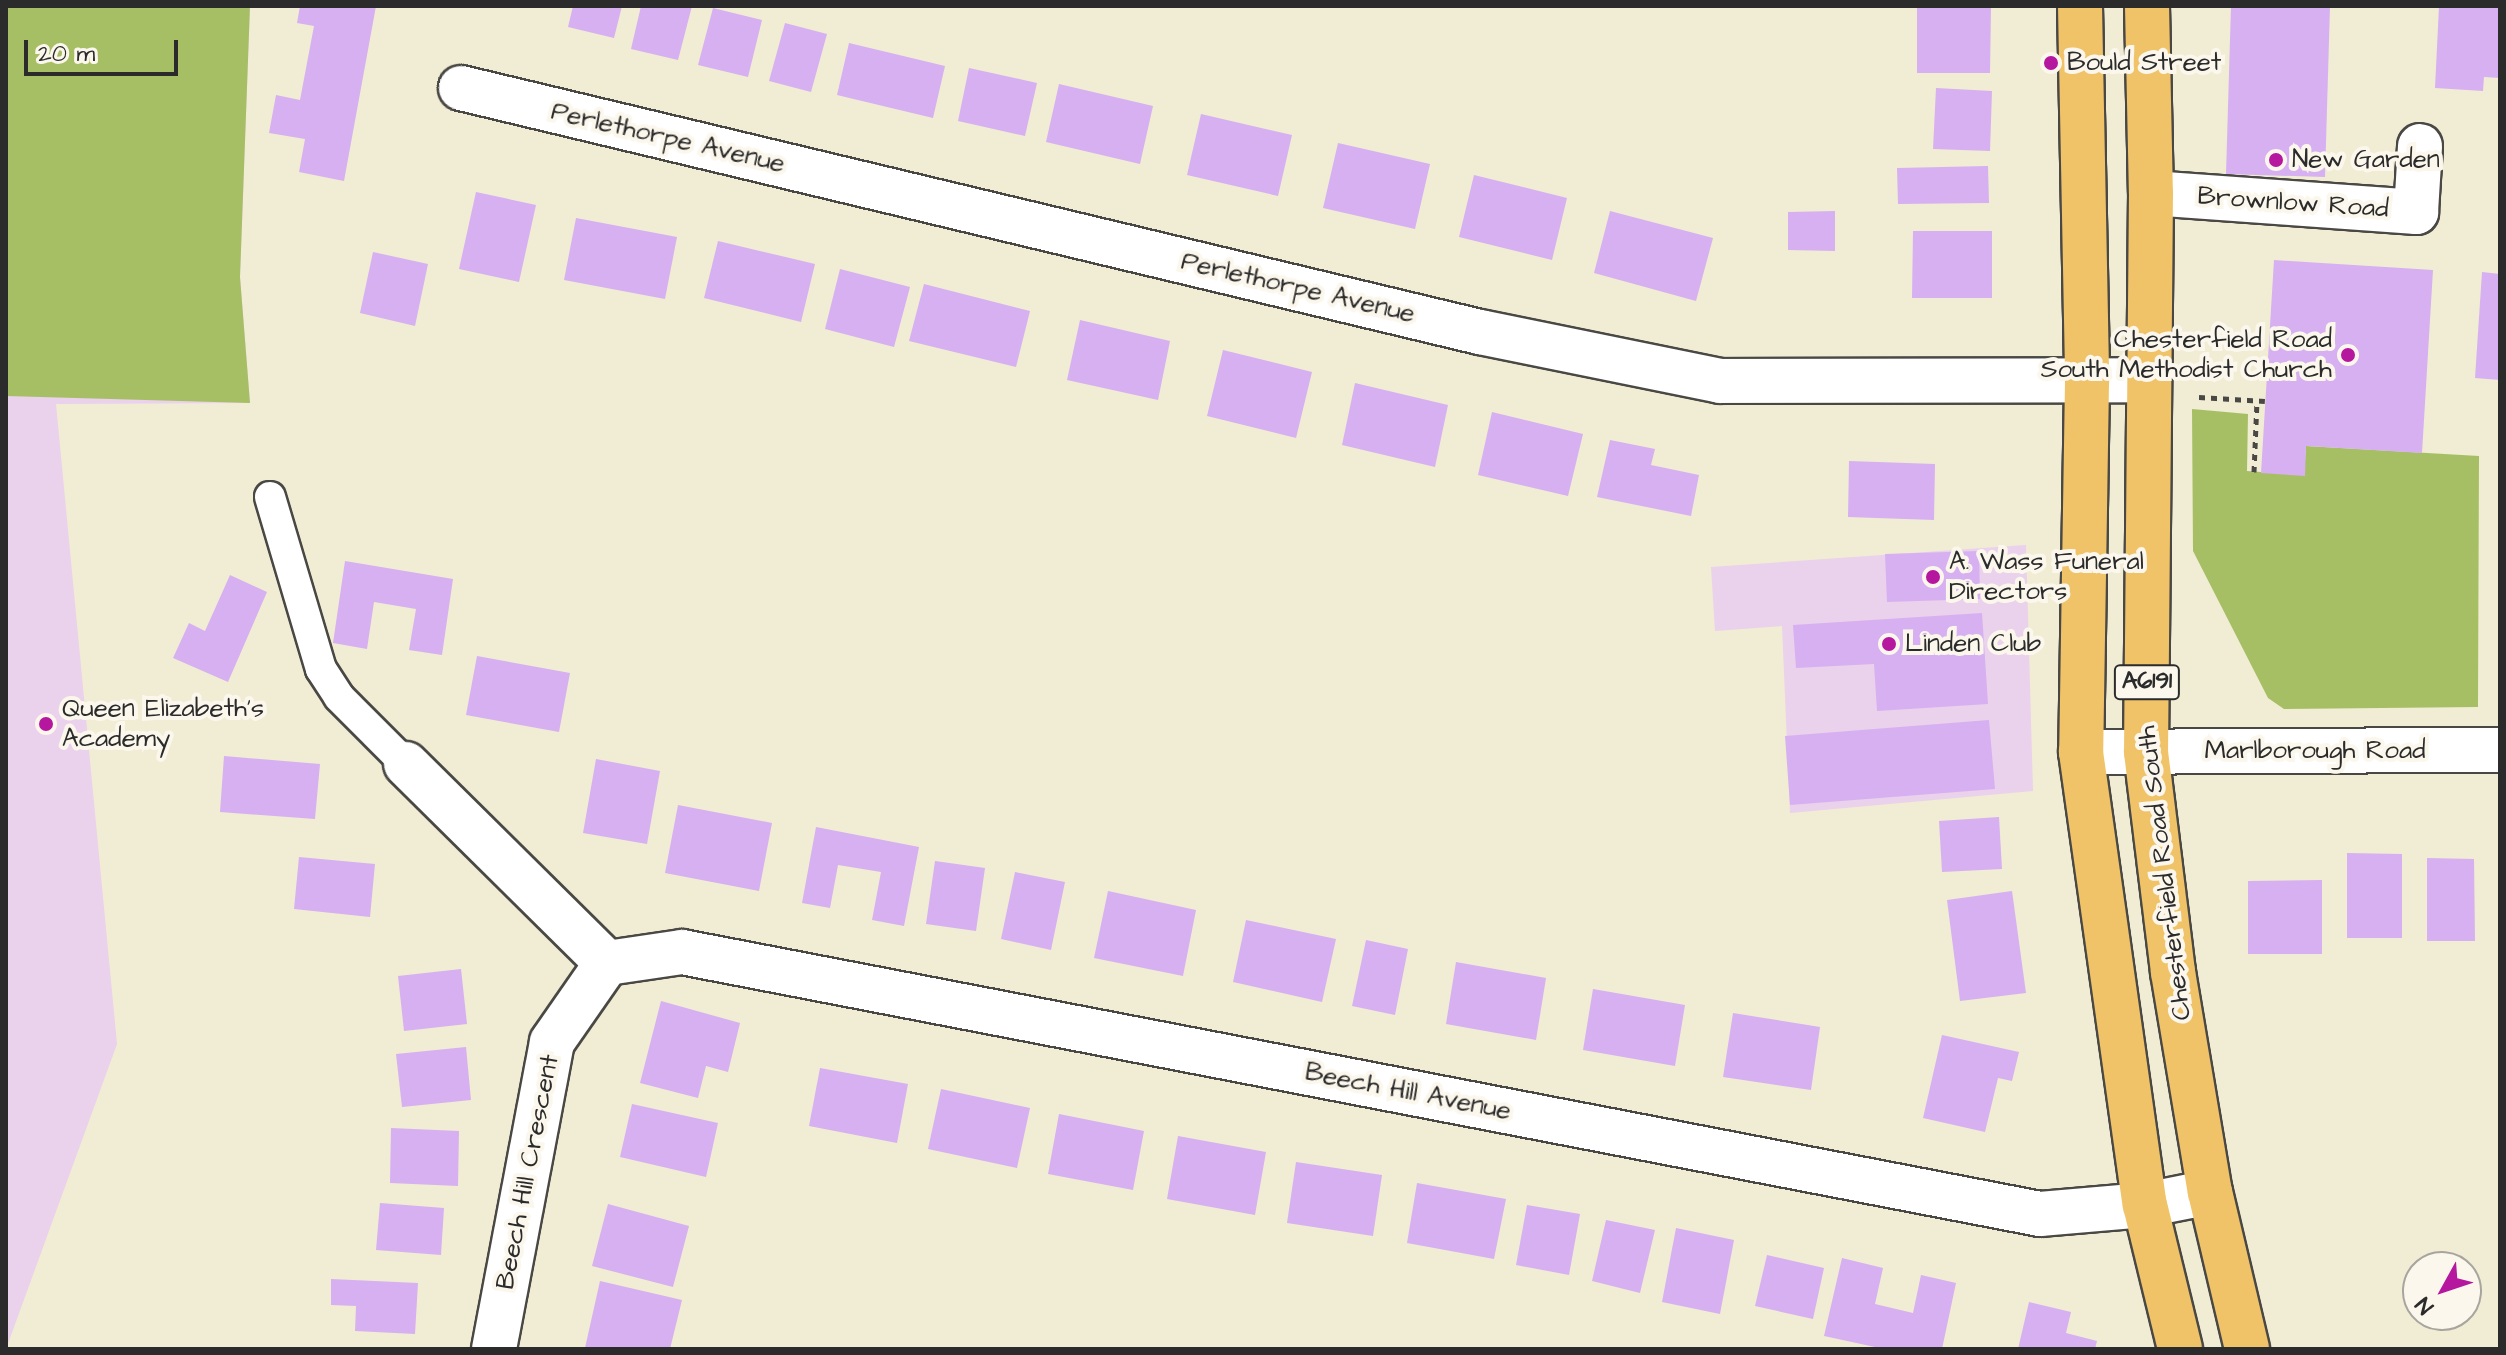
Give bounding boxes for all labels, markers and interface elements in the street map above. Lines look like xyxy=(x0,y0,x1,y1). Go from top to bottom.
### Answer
scale bar xyxy=(28,24,182,74)
text: 20 m xyxy=(38,37,95,71)
place label: Bould Street xyxy=(2067,47,2221,79)
marker: Bould Street xyxy=(2042,54,2060,72)
street label: Perlethorpe Avenue xyxy=(548,96,788,180)
place label: New Garden xyxy=(2292,144,2440,176)
marker: New Garden xyxy=(2267,151,2285,169)
street label: Brownlow Road xyxy=(2196,181,2390,225)
street label: Perlethorpe Avenue xyxy=(1178,246,1418,330)
place label: Chesterfield Road South Methodist Church xyxy=(2041,324,2332,386)
marker: Chesterfield Road South Methodist Church xyxy=(2339,346,2357,364)
place label: A. Wass Funeral Directors xyxy=(1949,546,2144,608)
marker: A. Wass Funeral Directors xyxy=(1924,568,1942,586)
place label: Linden Club xyxy=(1905,628,2041,660)
marker: Linden Club xyxy=(1880,635,1898,653)
road number: A6191 xyxy=(2113,662,2181,702)
place label: Queen Elizabeth's Academy xyxy=(62,693,264,754)
marker: Queen Elizabeth's Academy xyxy=(37,715,55,733)
street label: Chesterfield Road South xyxy=(2131,724,2199,1022)
street label: Marlborough Road xyxy=(2205,735,2425,767)
street label: Beech Hill Crescent xyxy=(490,1052,566,1292)
street label: Beech Hill Avenue xyxy=(1302,1057,1514,1127)
north arrow xyxy=(2402,1251,2482,1331)
text: N xyxy=(2408,1290,2441,1321)

